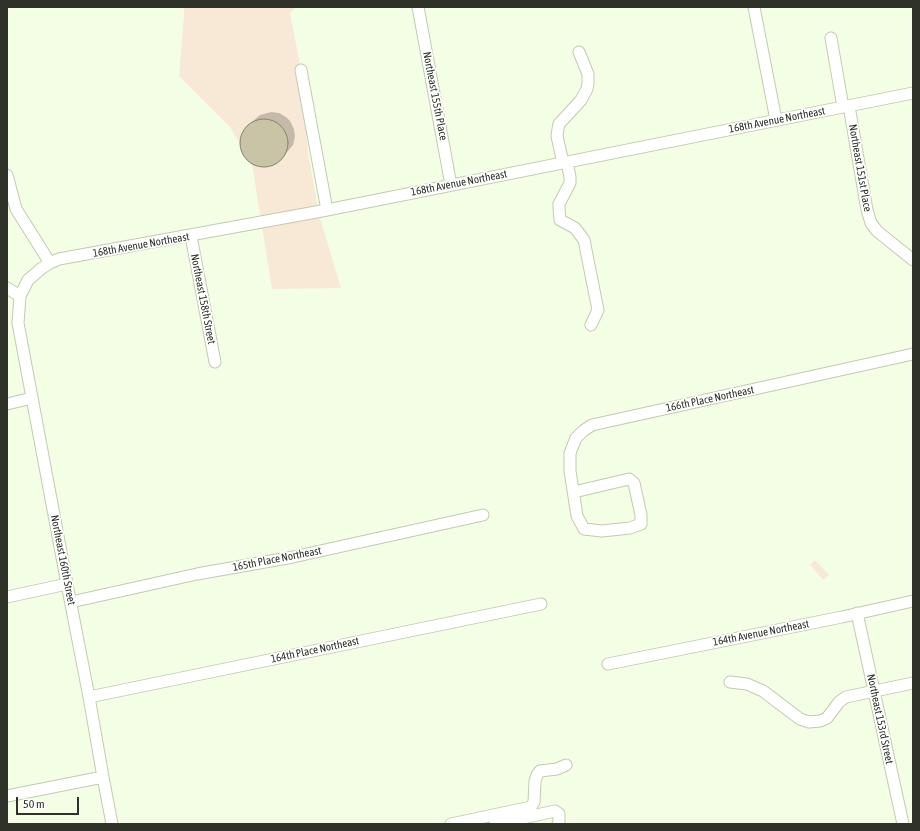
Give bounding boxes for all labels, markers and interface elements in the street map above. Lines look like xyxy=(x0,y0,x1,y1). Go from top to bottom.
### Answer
street label: Northeast 155th Place xyxy=(420,51,450,141)
street label: 168th Avenue Northeast xyxy=(728,104,826,136)
street label: Northeast 151st Place xyxy=(846,123,874,213)
street label: 168th Avenue Northeast xyxy=(410,167,508,199)
street label: 168th Avenue Northeast xyxy=(92,230,190,260)
street label: Northeast 158th Street xyxy=(188,253,218,345)
street label: 166th Place Northeast xyxy=(665,383,755,415)
street label: Northeast 160th Street xyxy=(48,514,78,606)
street label: 165th Place Northeast xyxy=(232,544,322,574)
street label: 164th Avenue Northeast xyxy=(712,617,810,649)
street label: 164th Place Northeast xyxy=(270,634,360,666)
street label: Northeast 153rd Street xyxy=(864,673,896,765)
scale bar xyxy=(18,789,81,815)
text: 50 m xyxy=(23,797,45,811)

